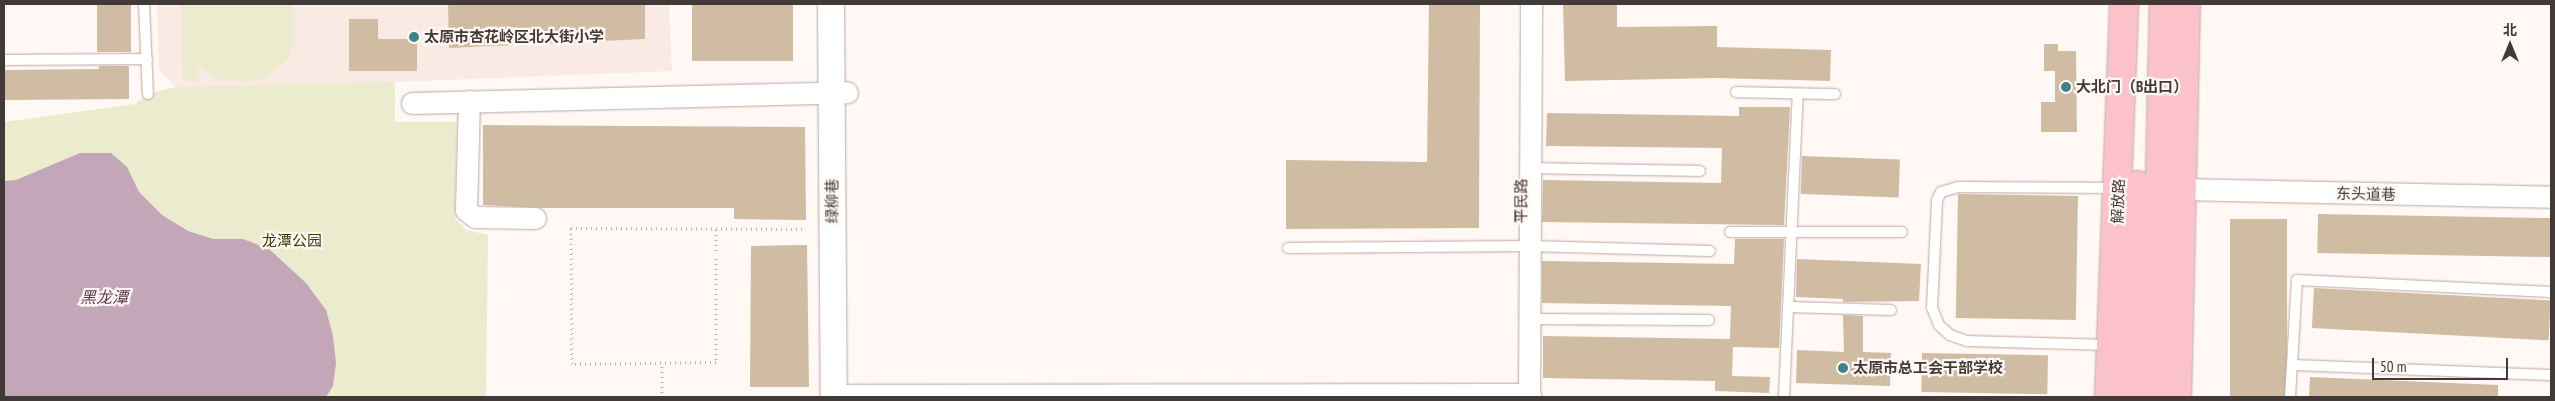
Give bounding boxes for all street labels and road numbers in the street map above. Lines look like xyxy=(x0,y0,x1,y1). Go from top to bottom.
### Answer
street label: 解放路 xyxy=(2108,178,2128,224)
street label: 绿柳巷 xyxy=(823,179,841,223)
street label: 平民路 xyxy=(1512,179,1530,223)
street label: 东头道巷 xyxy=(2336,184,2396,204)

